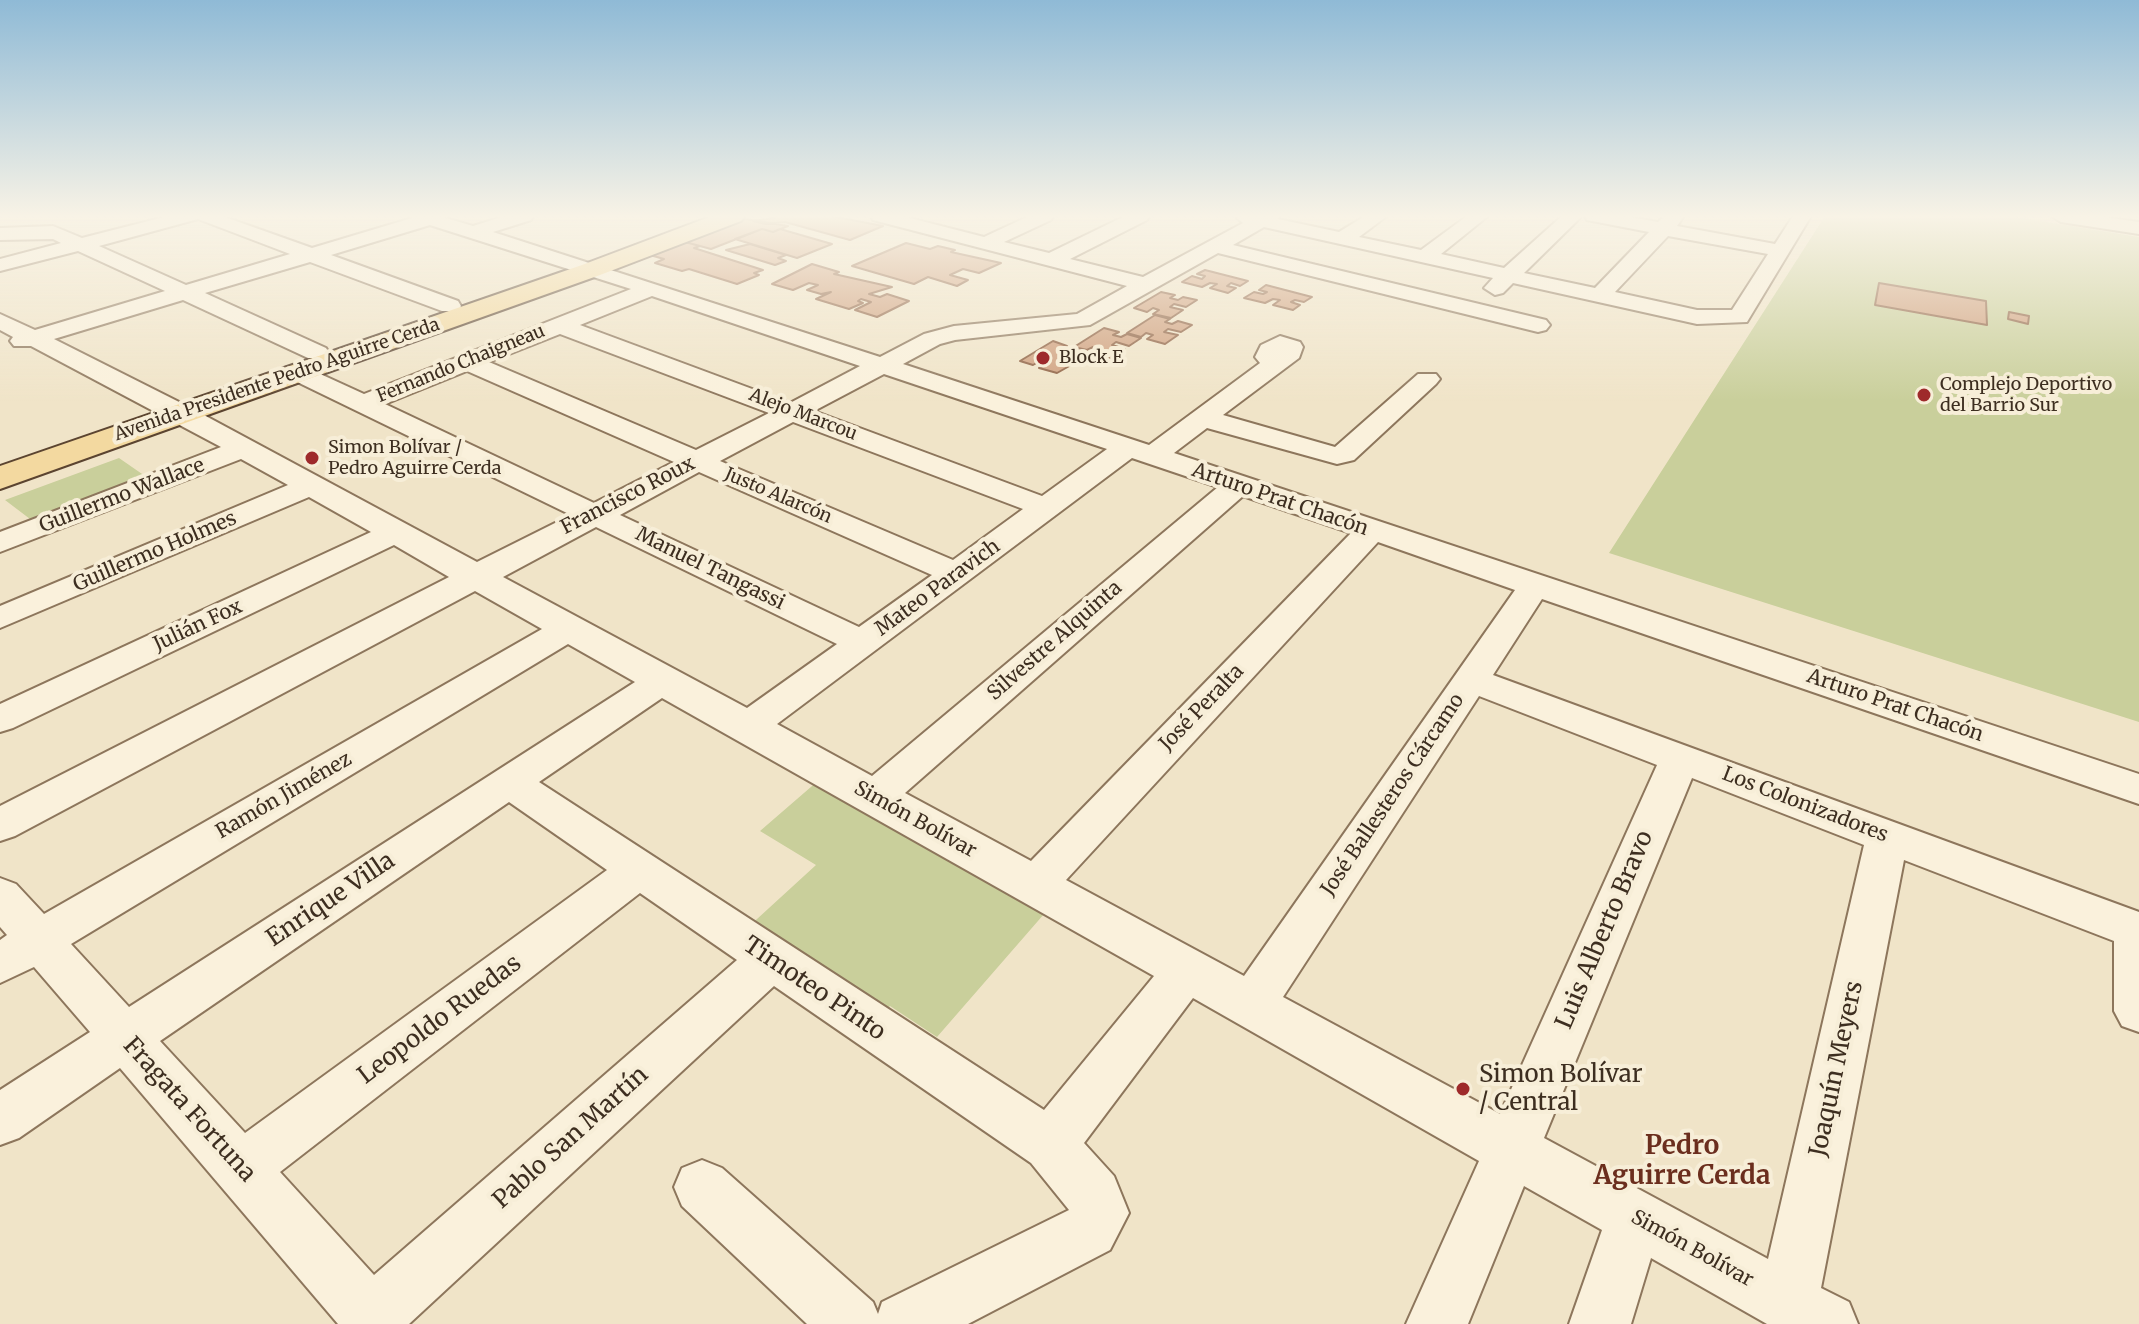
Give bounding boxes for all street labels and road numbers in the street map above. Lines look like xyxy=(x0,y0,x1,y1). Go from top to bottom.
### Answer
street label: Avenida Presidente Pedro Aguirre Cerda xyxy=(112,314,442,446)
street label: Fernando Chaigneau xyxy=(374,320,548,408)
street label: Alejo Marcou xyxy=(746,385,860,445)
street label: Francisco Roux xyxy=(557,452,699,540)
street label: Guillermo Wallace xyxy=(36,453,208,539)
street label: Arturo Prat Chacón xyxy=(1189,459,1371,541)
street label: Justo Alarcón xyxy=(721,464,835,528)
street label: Guillermo Holmes xyxy=(70,507,240,597)
street label: Manuel Tangassi xyxy=(631,522,789,616)
street label: Mateo Paravich xyxy=(871,535,1005,641)
street label: Silvestre Alquinta xyxy=(983,576,1127,706)
street label: Julián Fox xyxy=(150,595,246,657)
street label: José Peralta xyxy=(1155,660,1249,756)
street label: Arturo Prat Chacón xyxy=(1804,665,1986,747)
street label: José Ballesteros Cárcamo xyxy=(1316,690,1470,900)
street label: Ramón Jiménez xyxy=(212,748,356,844)
street label: Los Colonizadores xyxy=(1719,762,1891,848)
street label: Simón Bolívar xyxy=(850,776,980,864)
street label: Luis Alberto Bravo xyxy=(1550,827,1660,1033)
street label: Enrique Villa xyxy=(262,847,400,953)
street label: Timoteo Pinto xyxy=(737,931,891,1047)
street label: Leopoldo Ruedas xyxy=(353,949,527,1091)
street label: Joaquín Meyers xyxy=(1804,979,1870,1159)
street label: Fragata Fortuna xyxy=(117,1032,261,1188)
street label: Pablo San Martín xyxy=(487,1061,655,1215)
street label: Simón Bolívar xyxy=(1627,1205,1757,1293)

